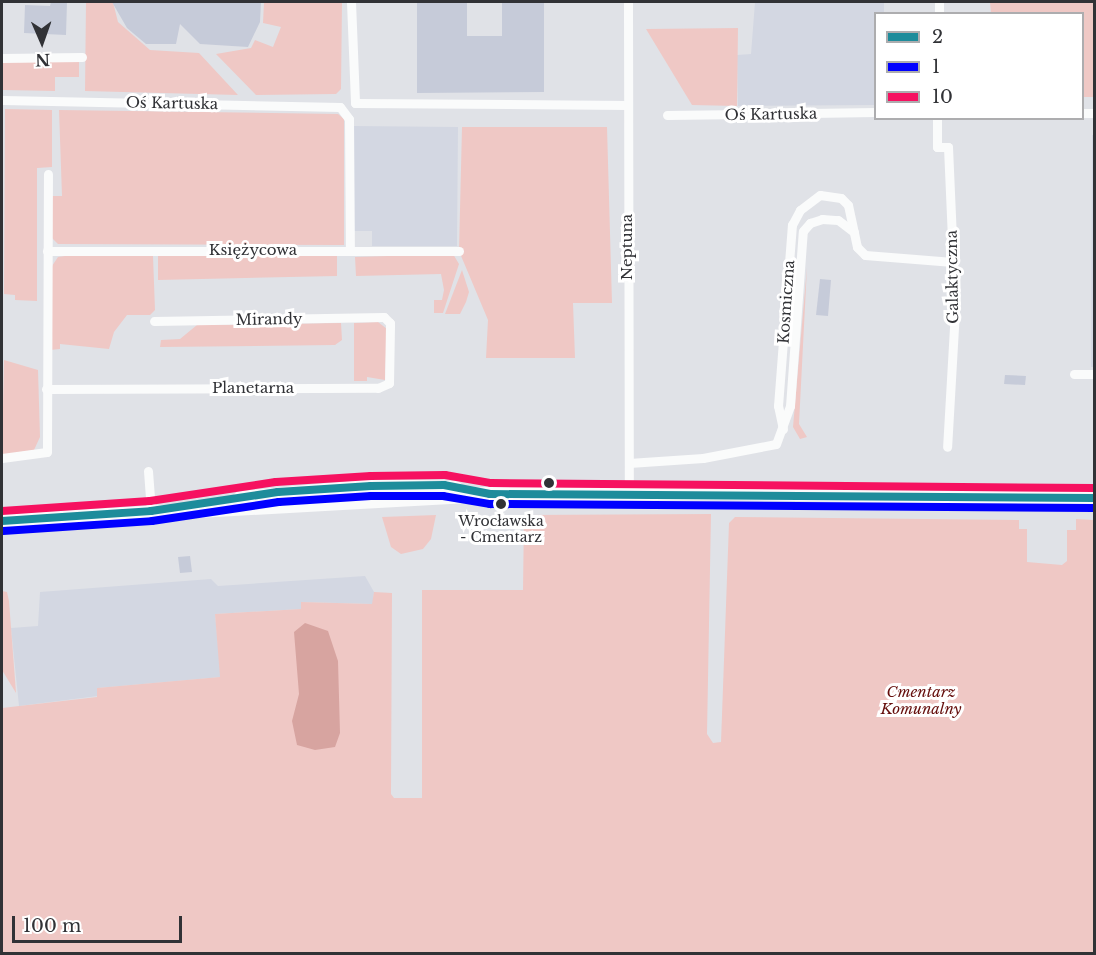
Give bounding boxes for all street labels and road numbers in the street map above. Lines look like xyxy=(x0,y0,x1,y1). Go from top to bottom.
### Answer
street label: Oś Kartuska xyxy=(126,93,218,113)
street label: Oś Kartuska xyxy=(725,104,817,124)
street label: Neptuna xyxy=(618,214,636,280)
street label: Galaktyczna xyxy=(942,230,962,324)
street label: Księżycowa xyxy=(209,241,297,259)
street label: Kosmiczna xyxy=(774,259,798,345)
street label: Mirandy xyxy=(235,309,303,329)
street label: Planetarna xyxy=(212,379,294,397)

